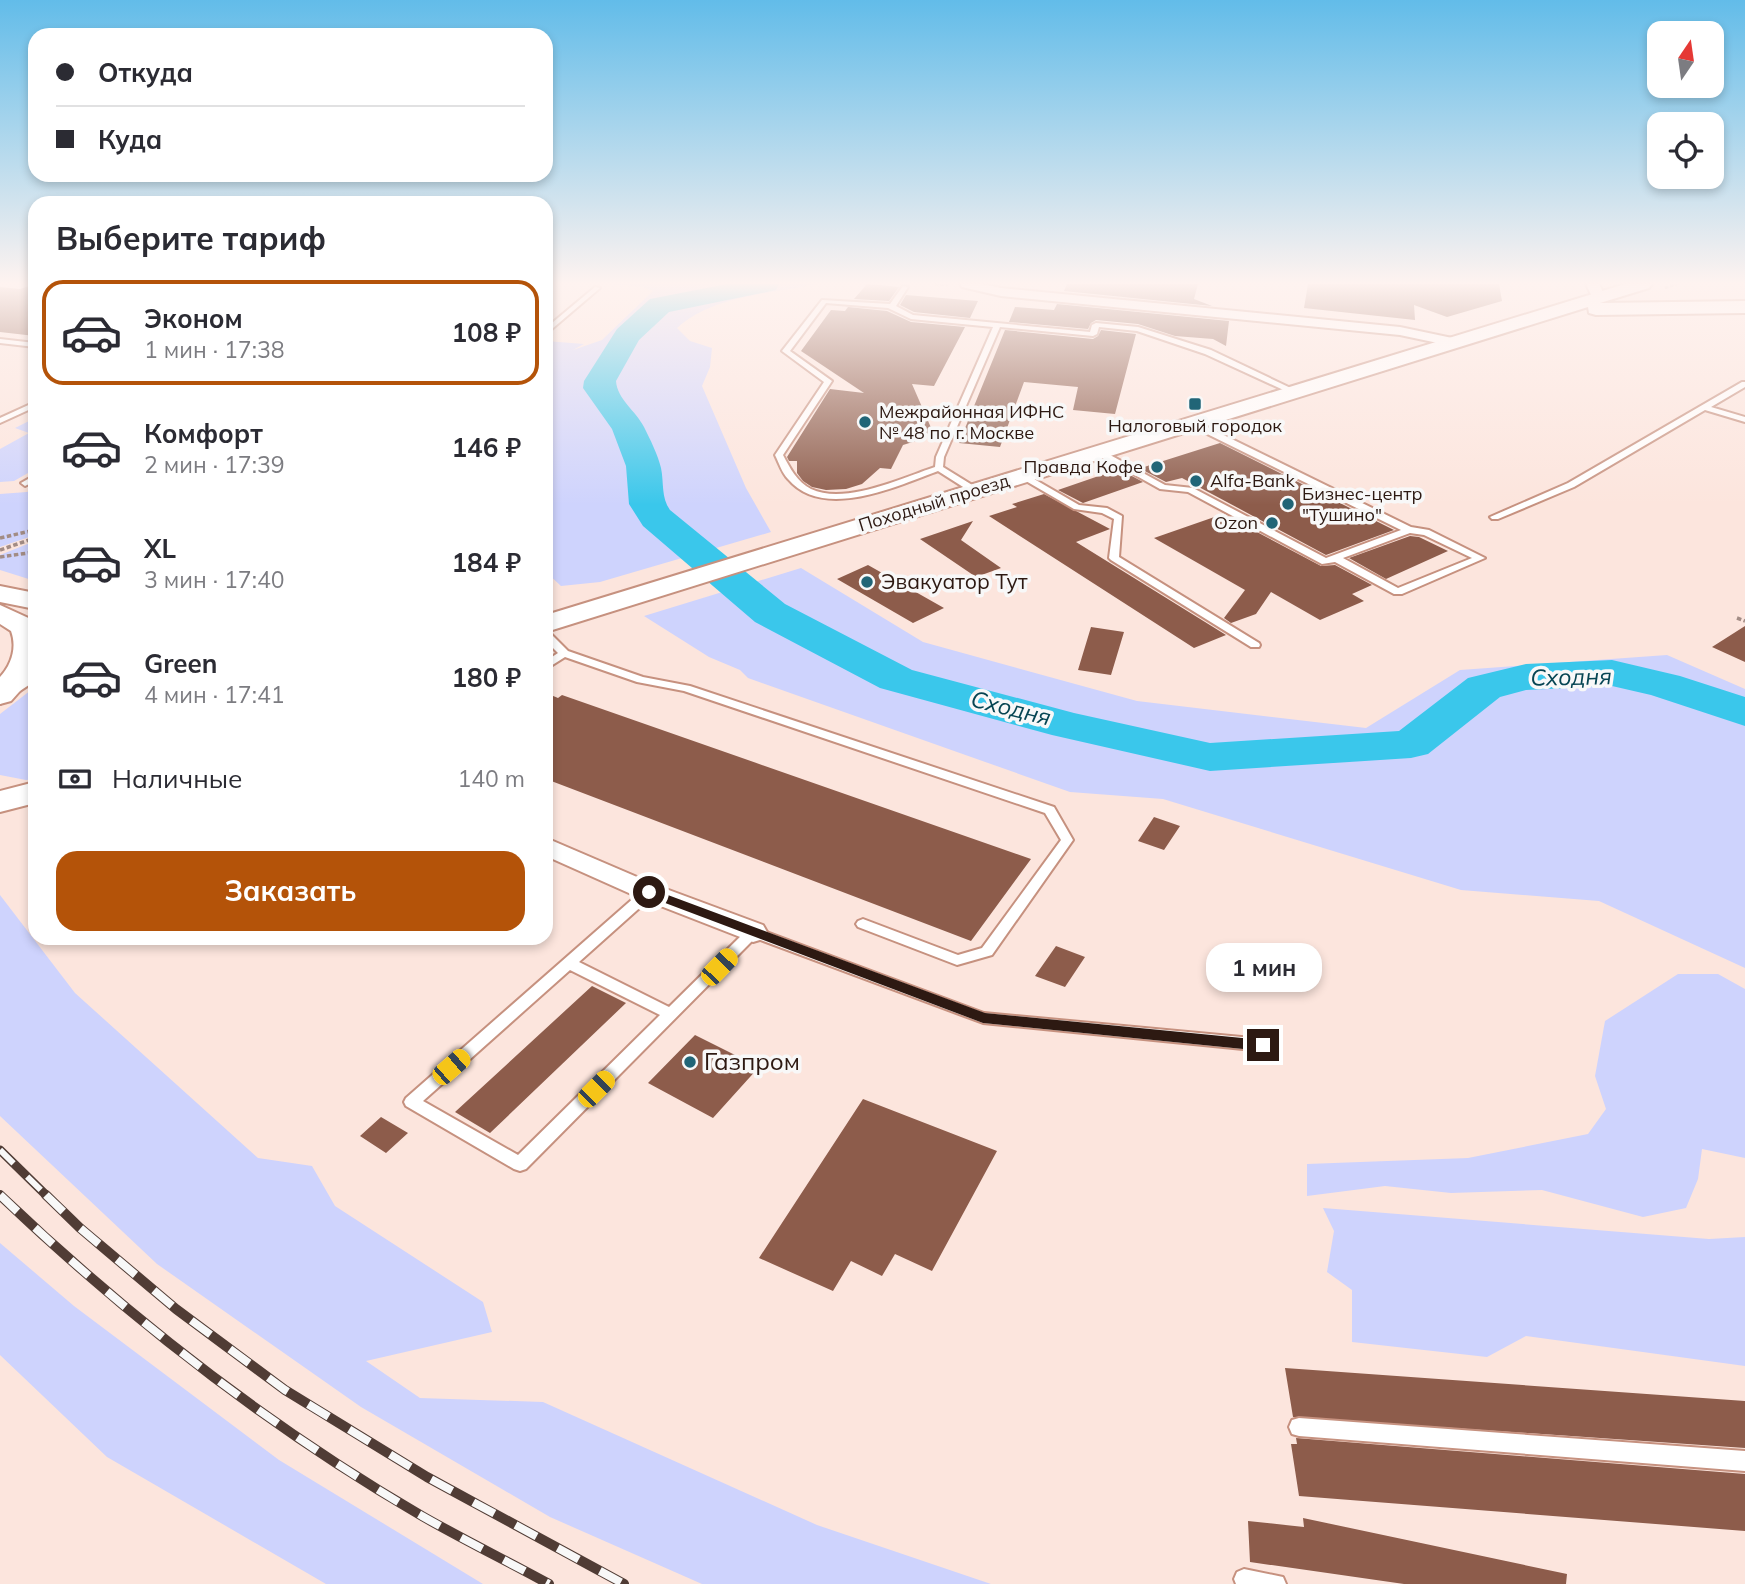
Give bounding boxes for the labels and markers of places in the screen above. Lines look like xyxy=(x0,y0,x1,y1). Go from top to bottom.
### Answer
marker: Налоговый городок xyxy=(1187,396,1203,412)
place label: Межрайонная ИФНС № 48 по г. Москве xyxy=(879,400,1064,444)
marker: Межрайонная ИФНС № 48 по г. Москве xyxy=(857,414,873,430)
place label: Налоговый городок xyxy=(1108,414,1282,437)
place label: Правда Кофе xyxy=(1024,455,1143,478)
marker: Правда Кофе xyxy=(1149,459,1165,475)
place label: Alfa-Bank xyxy=(1210,469,1296,492)
marker: Alfa-Bank xyxy=(1188,473,1204,489)
place label: Бизнес-центр "Тушино" xyxy=(1302,482,1422,526)
marker: Бизнес-центр "Тушино" xyxy=(1280,496,1296,512)
place label: Ozon xyxy=(1214,511,1258,534)
marker: Ozon xyxy=(1264,515,1280,531)
place label: Эвакуатор Тут xyxy=(881,568,1028,594)
marker: Эвакуатор Тут xyxy=(859,574,875,590)
place label: Газпром xyxy=(704,1046,800,1076)
marker: Газпром xyxy=(682,1054,698,1070)

